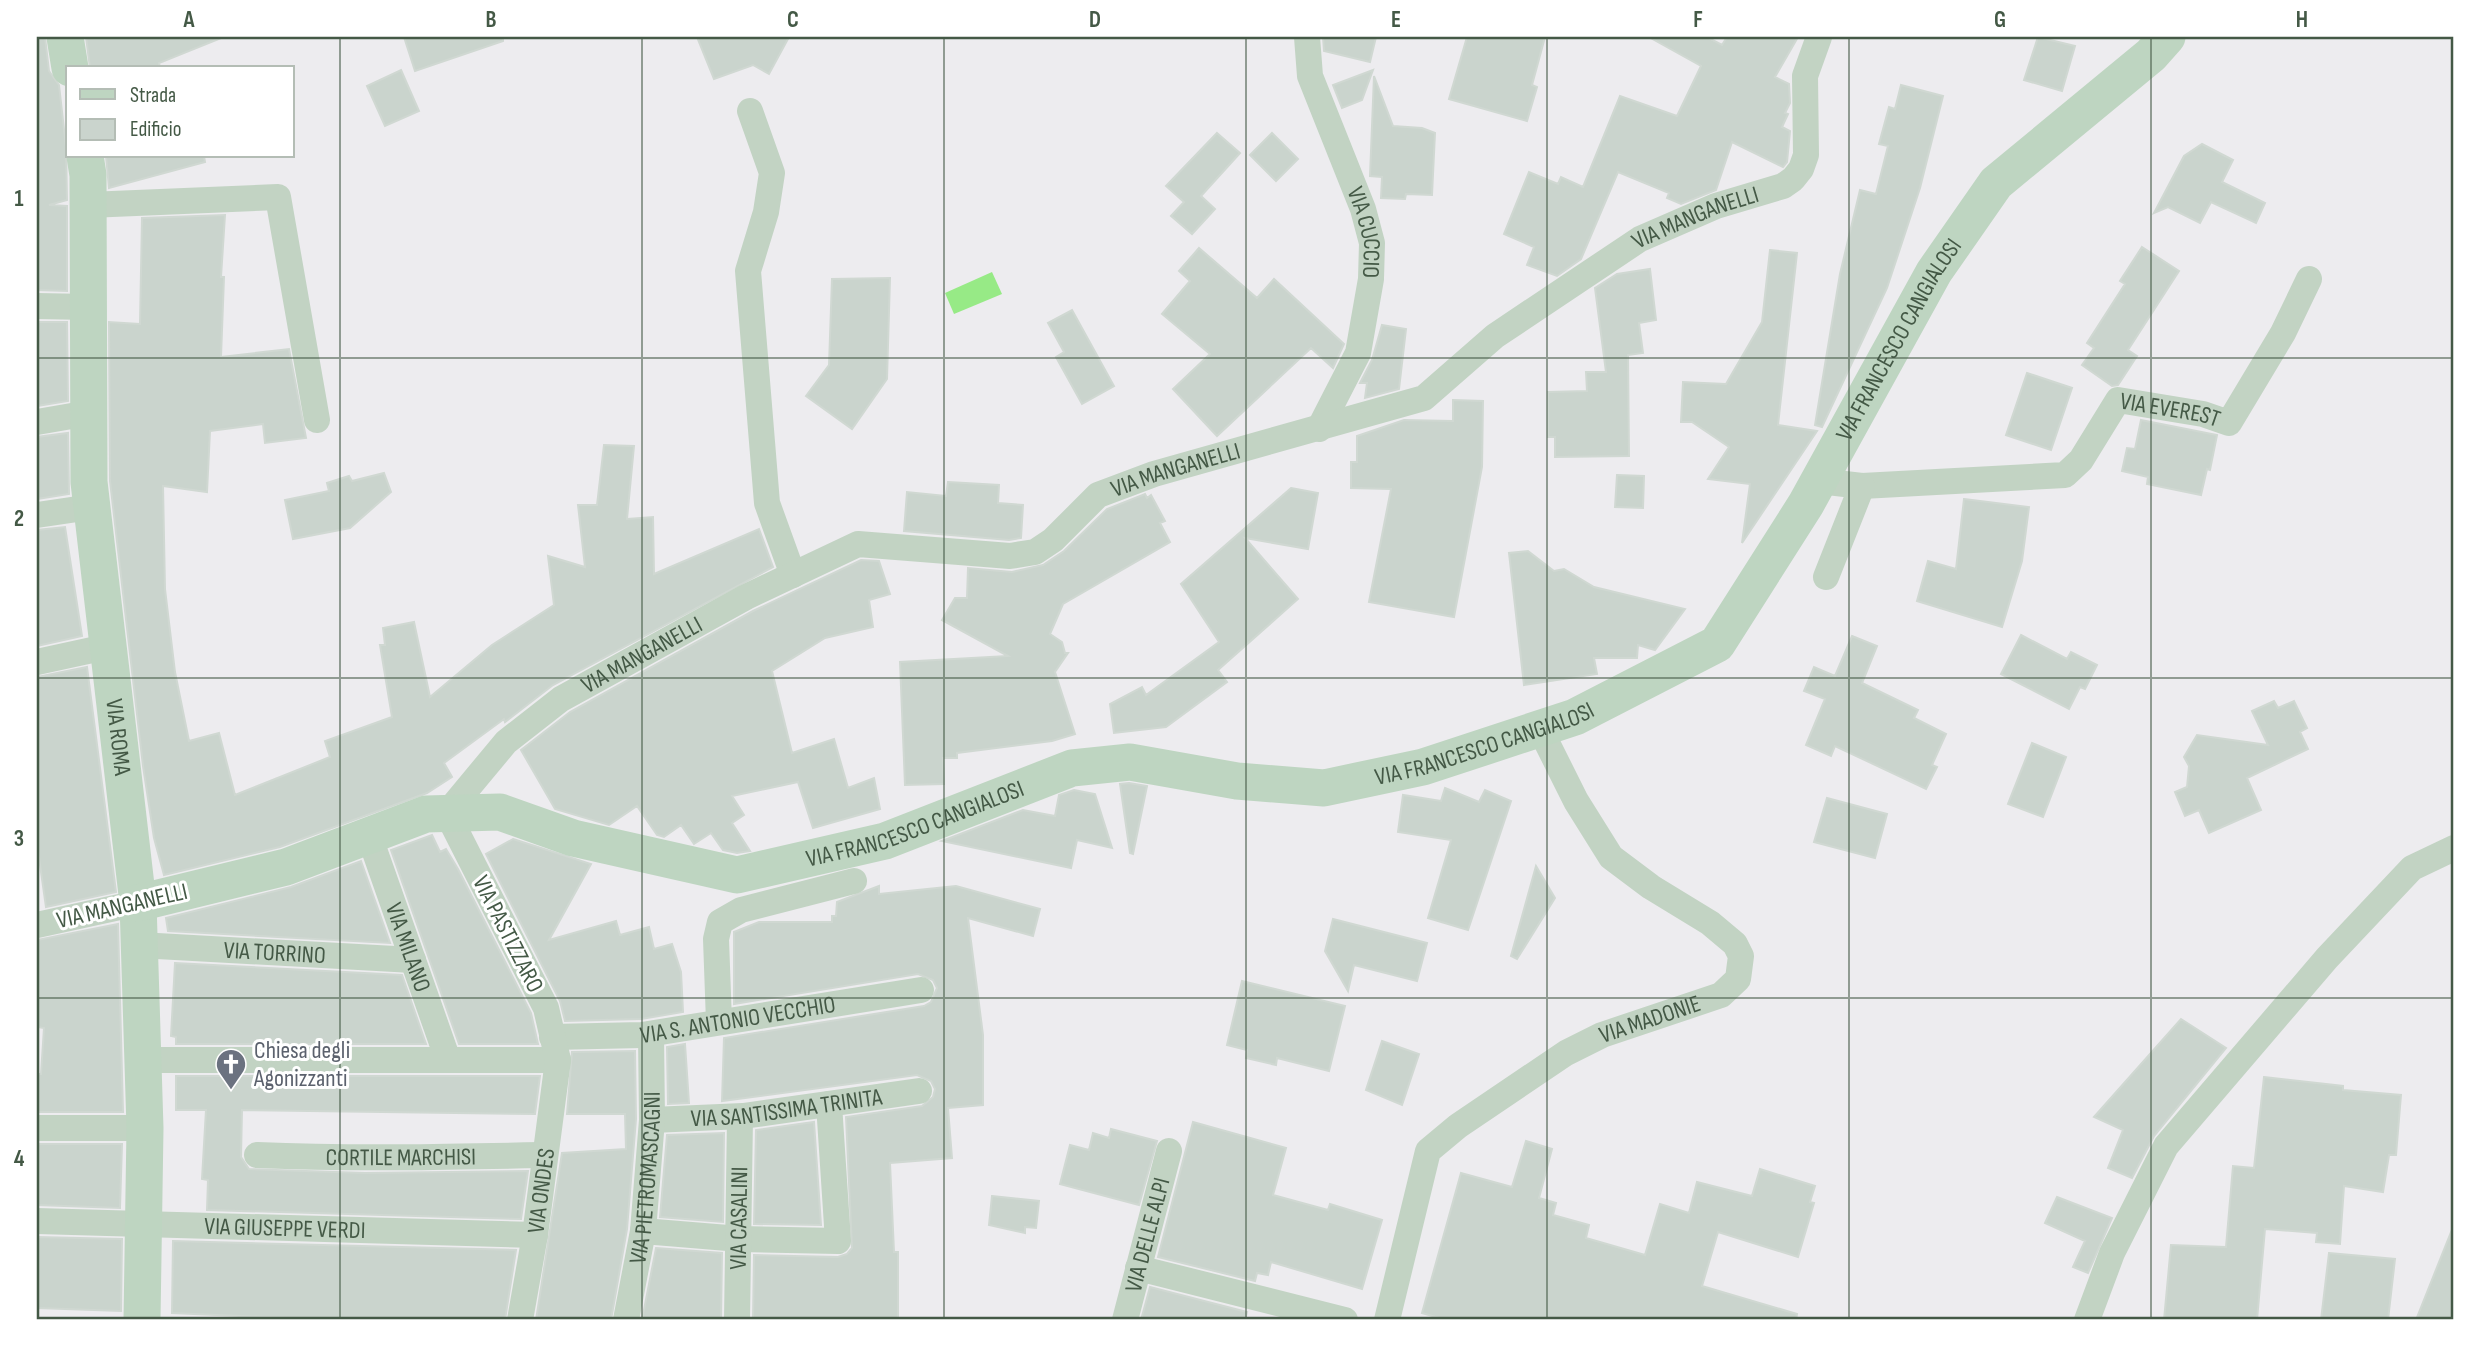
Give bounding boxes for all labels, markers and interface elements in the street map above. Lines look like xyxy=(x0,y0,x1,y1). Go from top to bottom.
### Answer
text: A xyxy=(183,6,196,34)
text: B xyxy=(486,6,497,34)
text: C xyxy=(787,6,799,34)
text: D xyxy=(1089,6,1101,34)
text: E xyxy=(1391,6,1401,34)
text: F xyxy=(1693,6,1703,34)
text: G xyxy=(1994,6,2006,34)
text: H xyxy=(2296,6,2308,34)
legend xyxy=(66,66,294,158)
text: Strada xyxy=(130,83,176,108)
text: Edificio xyxy=(130,117,181,142)
street label: VIA MANGANELLI xyxy=(1626,180,1762,255)
street label: VIA CUCCIO xyxy=(1341,182,1387,279)
text: 1 xyxy=(14,185,24,213)
street label: VIA FRANCESCO CANGIALOSI xyxy=(1829,233,1968,446)
street label: VIA EVEREST xyxy=(2118,386,2224,433)
street label: VIA MANGANELLI xyxy=(1107,436,1243,503)
text: 2 xyxy=(14,505,24,533)
street label: VIA MANGANELLI xyxy=(576,610,707,700)
street label: VIA FRANCESCO CANGIALOSI xyxy=(1372,695,1599,791)
street label: VIA ROMA xyxy=(100,697,138,778)
street label: VIA FRANCESCO CANGIALOSI xyxy=(803,774,1028,873)
text: 3 xyxy=(14,825,24,853)
street label: VIA PASTIZZARO xyxy=(466,871,550,997)
street label: VIA MANGANELLI xyxy=(54,877,190,935)
street label: VIA MILANO xyxy=(379,899,437,996)
street label: VIA TORRINO xyxy=(223,935,327,970)
street label: VIA MADONIE xyxy=(1595,988,1704,1049)
street label: VIA S. ANTONIO VECCHIO xyxy=(638,990,837,1050)
place label: Chiesa degli Agonizzanti xyxy=(253,1036,350,1093)
church icon: Chiesa degli Agonizzanti xyxy=(214,1047,248,1091)
street label: VIA SANTISSIMA TRINITA xyxy=(690,1082,885,1133)
street label: VIA PIETROMASCAGNI xyxy=(623,1091,667,1266)
street label: CORTILE MARCHISI xyxy=(325,1142,476,1172)
text: 4 xyxy=(14,1145,25,1173)
street label: VIA ONDES xyxy=(521,1146,561,1235)
street label: VIA CASALINI xyxy=(723,1166,754,1270)
street label: VIA DELLE ALPI xyxy=(1118,1174,1176,1295)
street label: VIA GIUSEPPE VERDI xyxy=(204,1211,366,1245)

